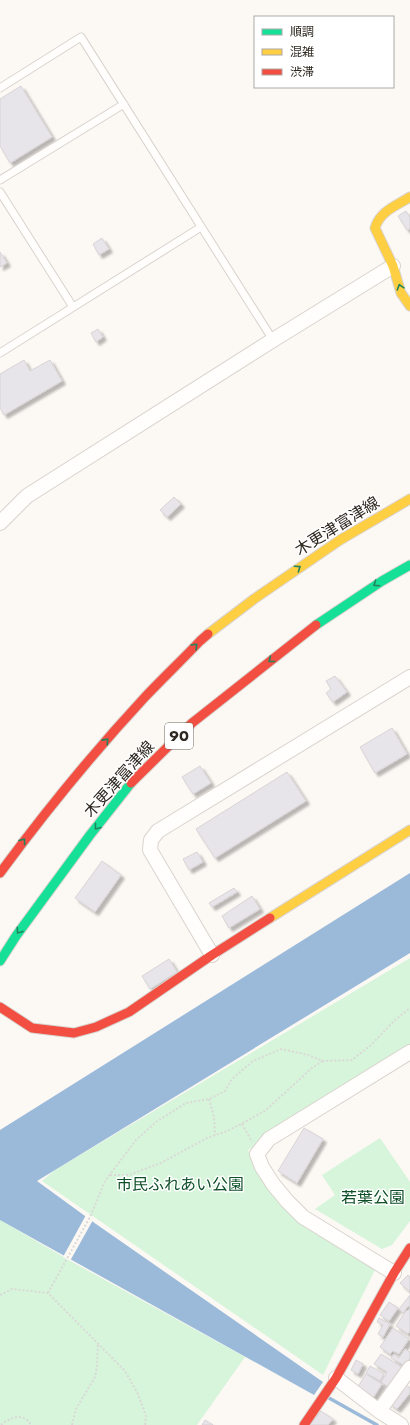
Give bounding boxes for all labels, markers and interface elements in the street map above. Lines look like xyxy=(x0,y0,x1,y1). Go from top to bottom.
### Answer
legend xyxy=(254,16,394,88)
text: 順調 xyxy=(290,23,314,41)
text: 混雑 xyxy=(290,43,314,61)
text: 渋滞 xyxy=(290,63,314,81)
one-way arrow xyxy=(396,284,405,291)
street label: 木更津富津線 xyxy=(290,491,384,561)
one-way arrow xyxy=(294,566,301,573)
one-way arrow xyxy=(374,579,381,586)
one-way arrow xyxy=(190,644,198,651)
one-way arrow xyxy=(268,656,275,663)
road number: 90 xyxy=(165,723,193,749)
street label: 木更津富津線 xyxy=(78,736,160,822)
one-way arrow xyxy=(101,738,109,746)
one-way arrow xyxy=(94,822,101,829)
one-way arrow xyxy=(18,839,25,846)
one-way arrow xyxy=(17,927,24,934)
park label: 市民ふれあい公園 xyxy=(116,1173,244,1196)
park label: 若葉公園 xyxy=(341,1186,405,1209)

